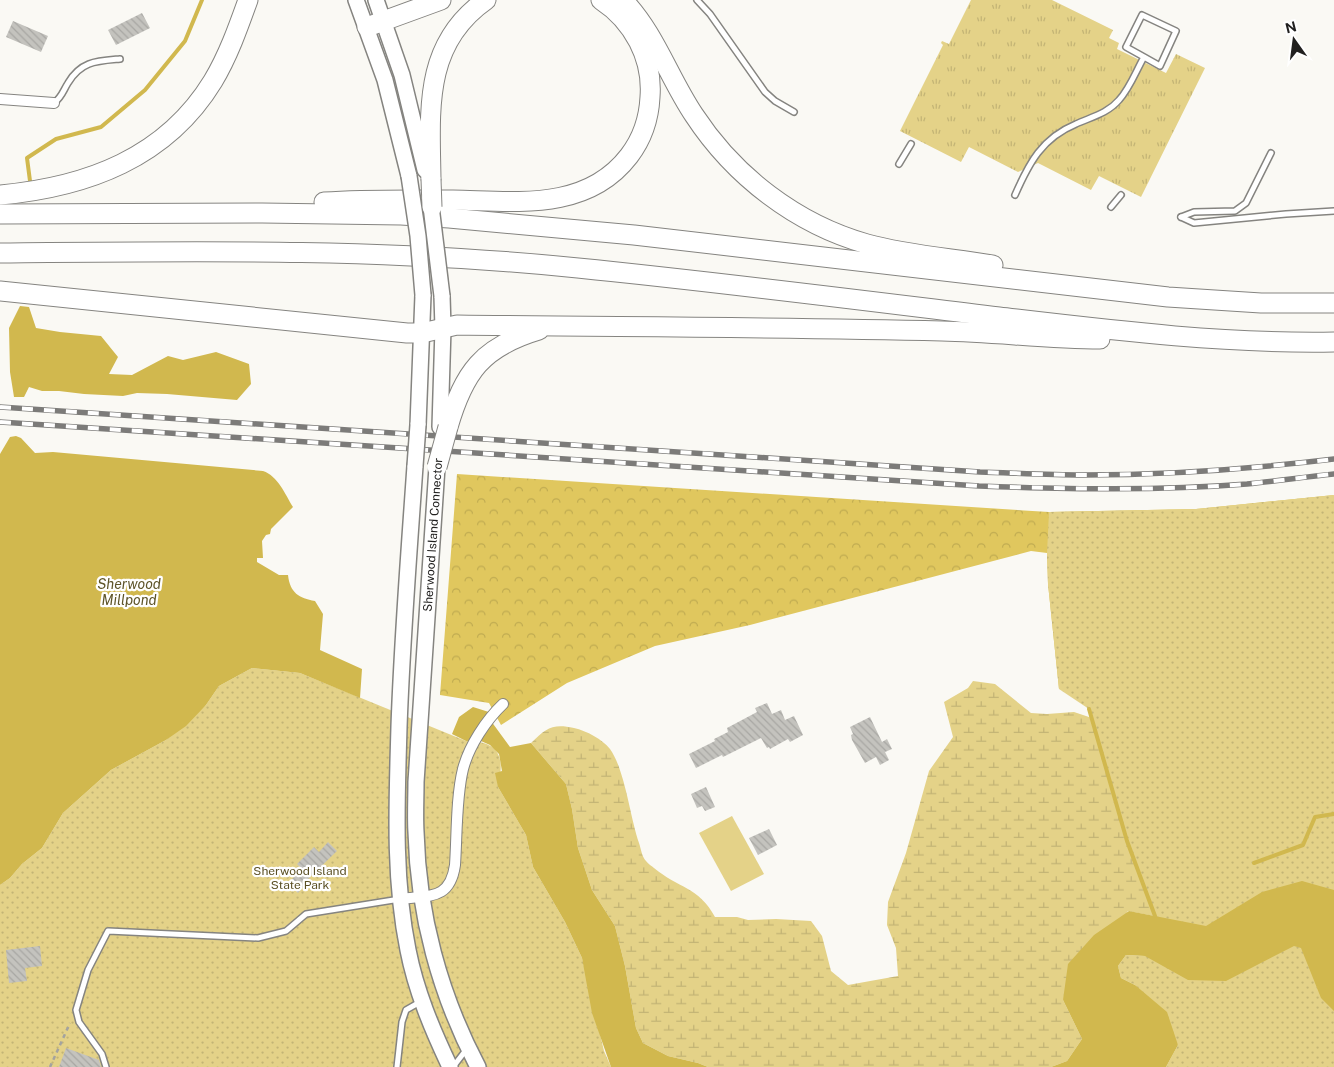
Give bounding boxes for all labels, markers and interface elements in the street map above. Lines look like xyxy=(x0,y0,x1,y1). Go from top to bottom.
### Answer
north arrow xyxy=(1269,15,1319,65)
text: N xyxy=(1284,18,1298,36)
street label: Sherwood Island Connector xyxy=(421,457,445,612)
water label: Sherwood Millpond xyxy=(97,576,161,608)
park label: Sherwood Island State Park xyxy=(253,864,347,892)

